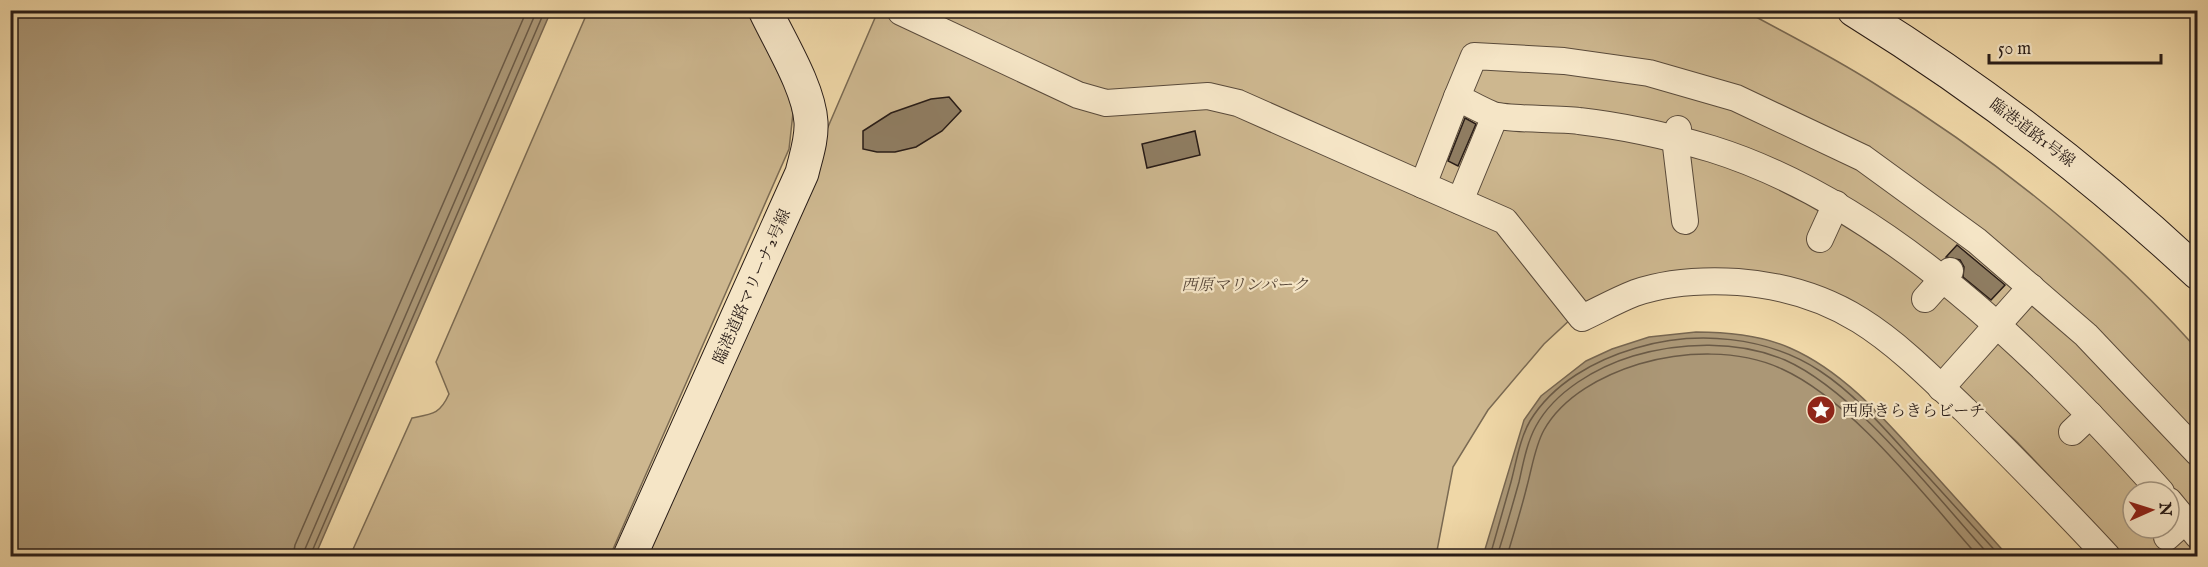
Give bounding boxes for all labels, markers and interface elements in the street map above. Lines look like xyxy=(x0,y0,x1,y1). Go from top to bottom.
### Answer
scale bar xyxy=(1989,27,2162,65)
text: 50 m xyxy=(1998,38,2031,61)
street label: 臨港道路1号線 xyxy=(1985,95,2079,172)
street label: 臨港道路マリーナ2号線 xyxy=(710,206,796,367)
park label: 西原マリンパーク xyxy=(1182,276,1308,296)
place icon: 西原きらきらビーチ xyxy=(1805,394,1837,426)
place label: 西原きらきらビーチ xyxy=(1842,402,1985,422)
north arrow xyxy=(2121,480,2181,540)
text: N xyxy=(2154,501,2174,517)

